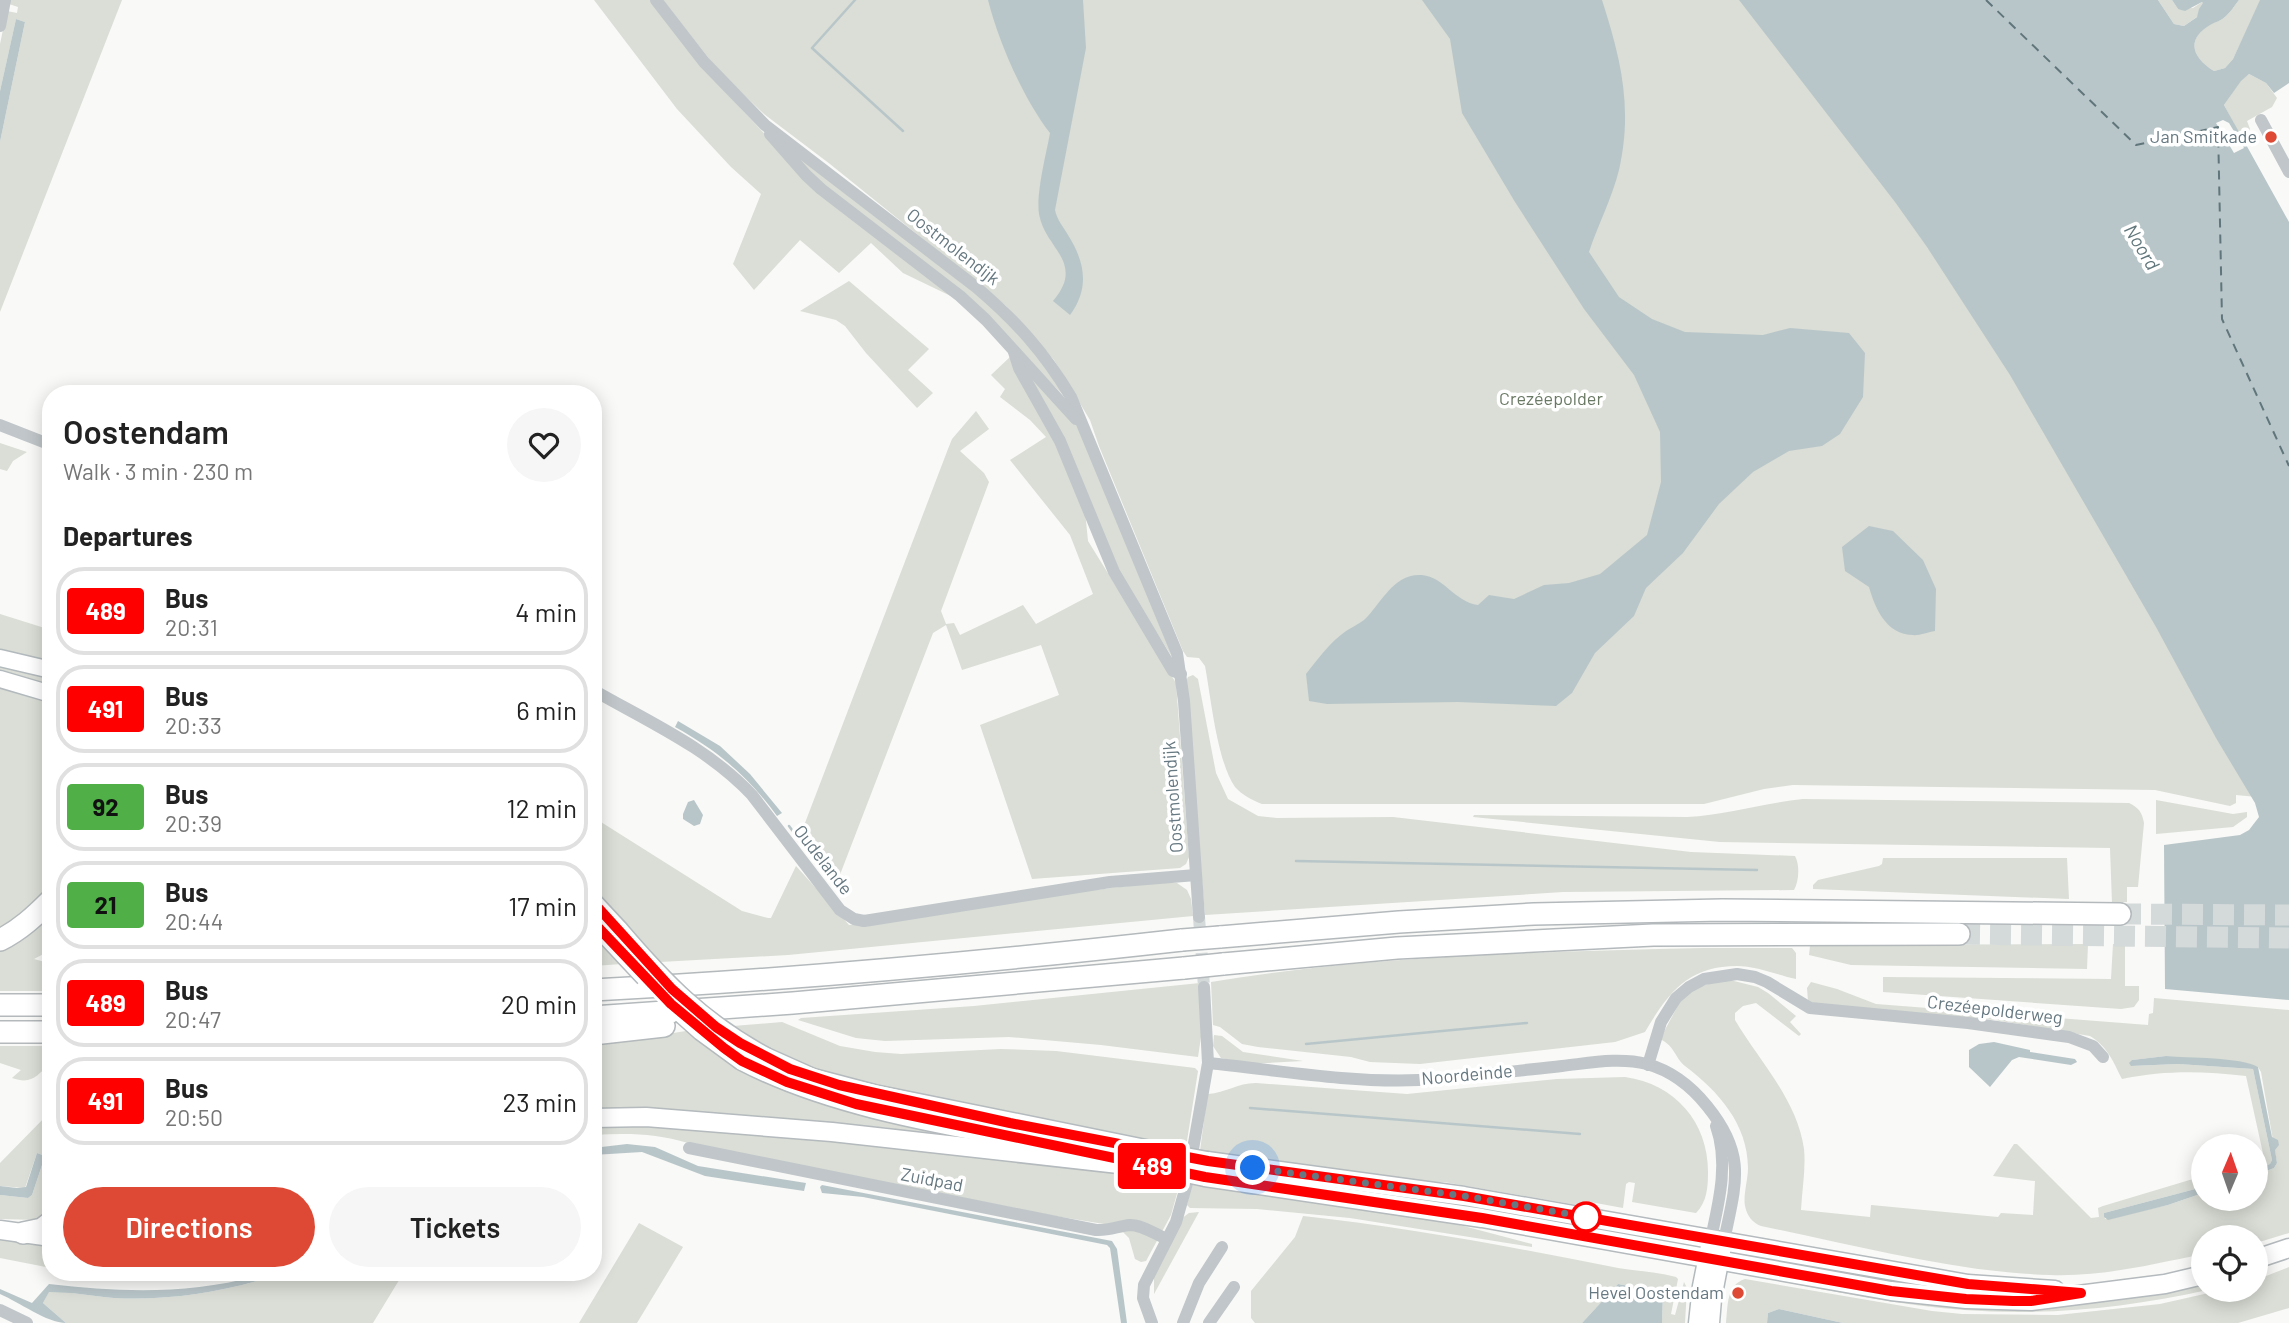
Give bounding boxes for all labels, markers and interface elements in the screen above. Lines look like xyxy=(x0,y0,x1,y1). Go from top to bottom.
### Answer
place label: Jan Smitkade xyxy=(2150,125,2257,147)
marker: Jan Smitkade xyxy=(2263,129,2279,145)
street label: Oostmolendijk xyxy=(903,203,1004,289)
water label: Noord xyxy=(2120,220,2165,274)
park label: Crezéepolder xyxy=(1499,387,1603,409)
button: heart xyxy=(507,408,581,482)
text: Oostendam xyxy=(63,411,229,451)
text: Walk · 3 min · 230 m xyxy=(63,457,253,485)
text: Departures xyxy=(63,520,193,551)
text: Bus xyxy=(165,582,208,613)
text: 489 xyxy=(85,596,126,625)
text: 4 min xyxy=(515,596,577,627)
text: 20:31 xyxy=(165,613,218,641)
text: Bus xyxy=(165,680,208,711)
text: 491 xyxy=(88,694,123,723)
text: 6 min xyxy=(516,694,577,725)
text: 20:33 xyxy=(165,711,222,739)
street label: Oostmolendijk xyxy=(1157,740,1187,854)
text: Bus xyxy=(165,778,208,809)
text: 92 xyxy=(92,792,119,821)
text: 12 min xyxy=(507,792,577,823)
text: 20:39 xyxy=(165,809,222,837)
street label: Oudelande xyxy=(790,820,858,899)
text: Bus xyxy=(165,876,208,907)
text: 21 xyxy=(95,890,116,919)
text: 17 min xyxy=(508,890,577,921)
text: 20:44 xyxy=(165,907,223,935)
text: Bus xyxy=(165,974,208,1005)
text: 489 xyxy=(85,988,126,1017)
text: 20 min xyxy=(501,988,577,1019)
street label: Crezéepolderweg xyxy=(1926,990,2064,1028)
text: 20:47 xyxy=(165,1005,221,1033)
street label: Noordeinde xyxy=(1420,1059,1513,1089)
text: Bus xyxy=(165,1072,208,1103)
text: 491 xyxy=(88,1086,123,1115)
text: 23 min xyxy=(502,1086,577,1117)
text: 20:50 xyxy=(165,1103,223,1131)
north arrow xyxy=(2191,1134,2268,1211)
map controls xyxy=(2191,1134,2268,1302)
line badge: 489 xyxy=(1112,1143,1192,1189)
your location xyxy=(1235,1150,1270,1185)
text: 489 xyxy=(1132,1151,1172,1180)
street label: Zuidpad xyxy=(899,1162,965,1196)
button: Directions xyxy=(63,1187,315,1267)
button: Tickets xyxy=(329,1187,581,1267)
unlabelled marker xyxy=(1571,1202,1601,1232)
button: locate xyxy=(2191,1225,2268,1302)
place label: Hevel Oostendam xyxy=(1588,1281,1724,1303)
marker: Hevel Oostendam xyxy=(1730,1285,1746,1301)

